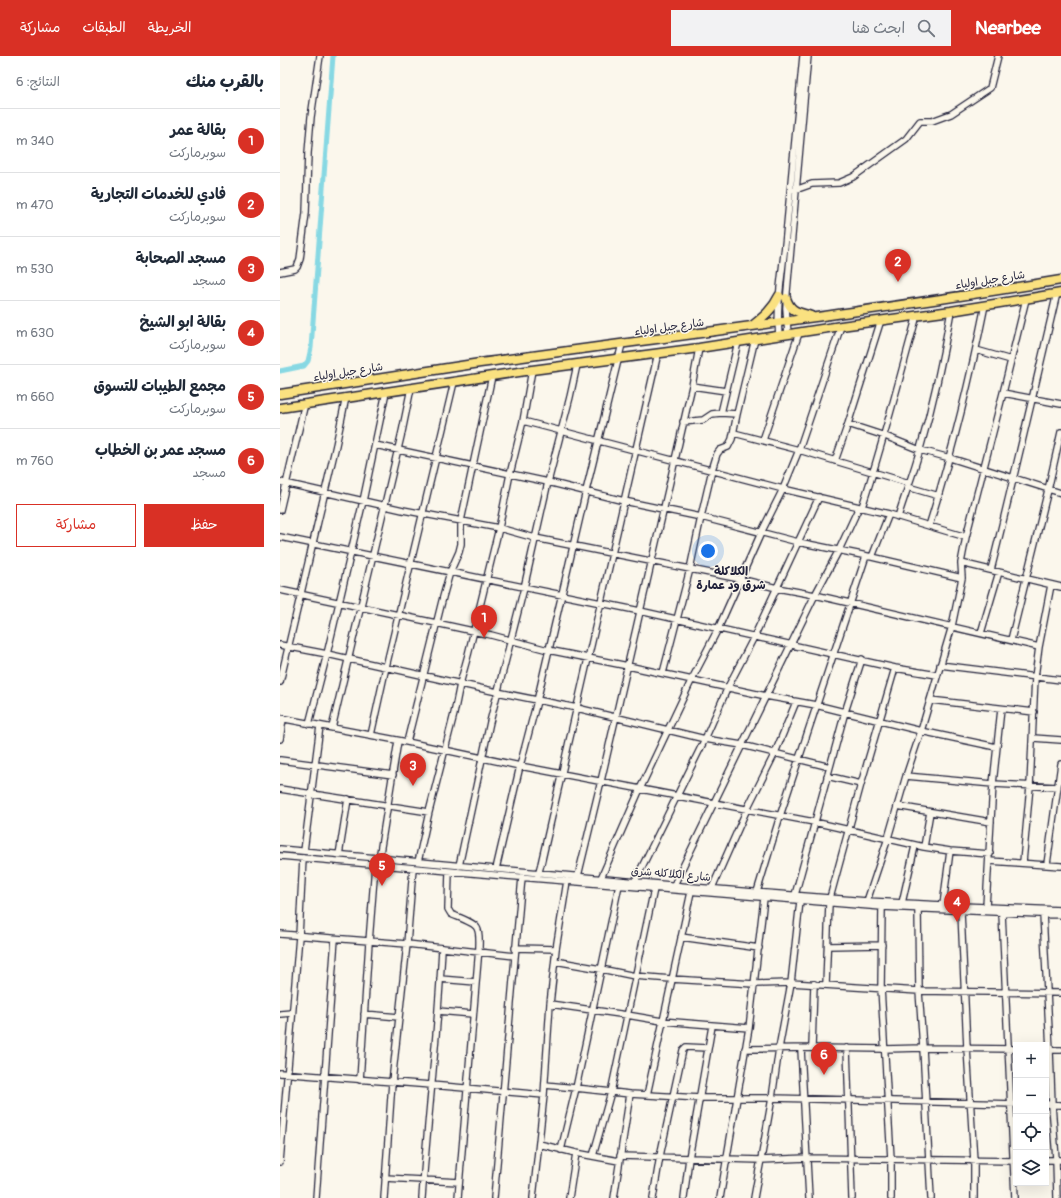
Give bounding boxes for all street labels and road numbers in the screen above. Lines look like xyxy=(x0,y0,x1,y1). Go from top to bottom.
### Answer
street label: شارع جبل اولياء xyxy=(954,268,1026,294)
street label: شارع جبل اولياء xyxy=(633,316,705,340)
street label: شارع جبل اولياء xyxy=(312,360,384,386)
street label: شارع الكلاكله شرق xyxy=(630,864,711,886)

